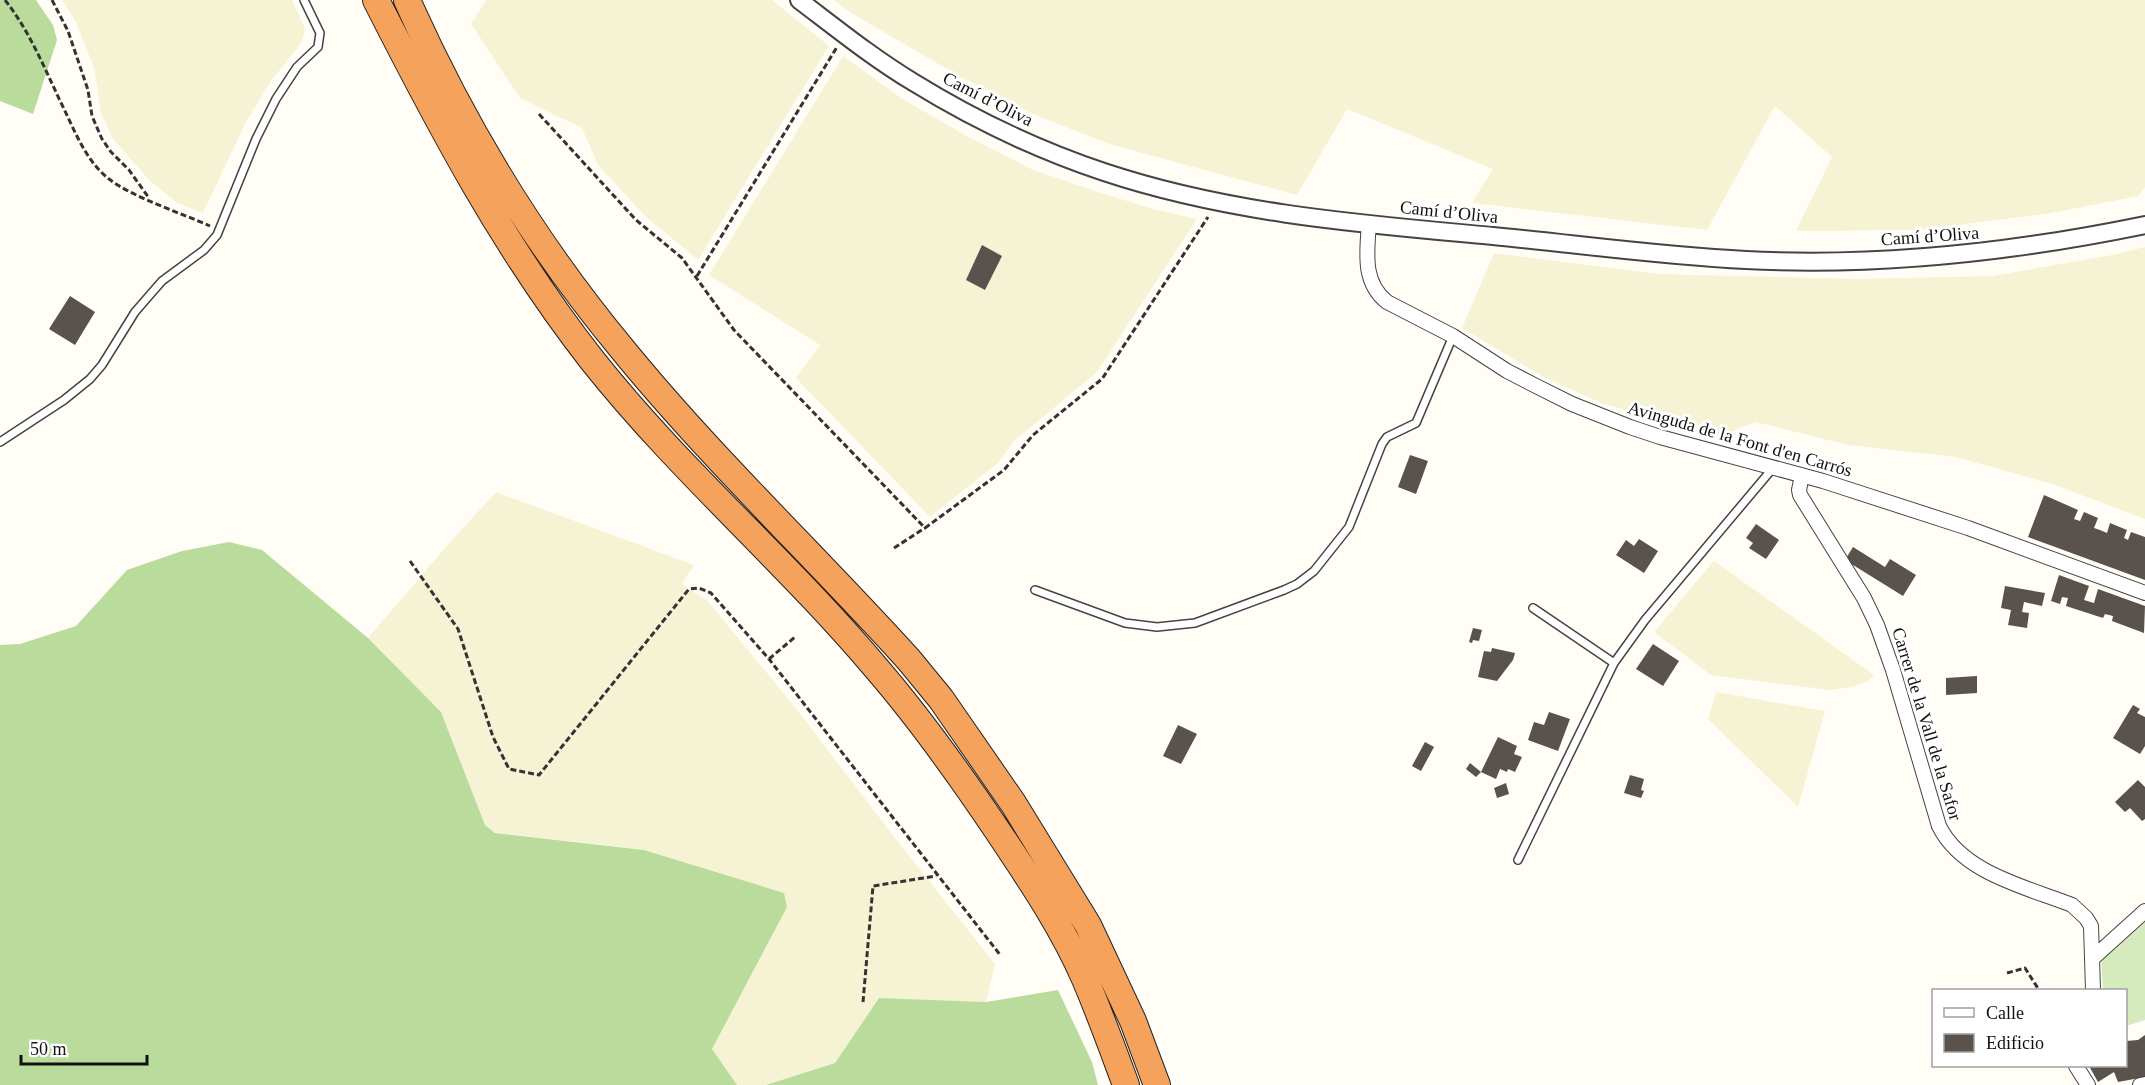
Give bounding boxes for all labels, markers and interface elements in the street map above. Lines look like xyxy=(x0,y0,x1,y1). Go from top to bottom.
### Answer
street label: Camí d’Oliva xyxy=(940,68,1036,130)
street label: Camí d’Oliva xyxy=(1399,197,1499,227)
street label: Camí d’Oliva xyxy=(1880,223,1980,249)
street label: Avinguda de la Font d'en Carrós xyxy=(1626,397,1854,481)
street label: Carrer de la Vall de la Safor xyxy=(1888,625,1966,823)
legend xyxy=(1932,989,2127,1067)
text: Calle xyxy=(1986,1003,2024,1023)
scale bar xyxy=(21,1028,147,1066)
text: Edificio xyxy=(1986,1033,2044,1053)
text: 50 m xyxy=(30,1039,67,1059)

